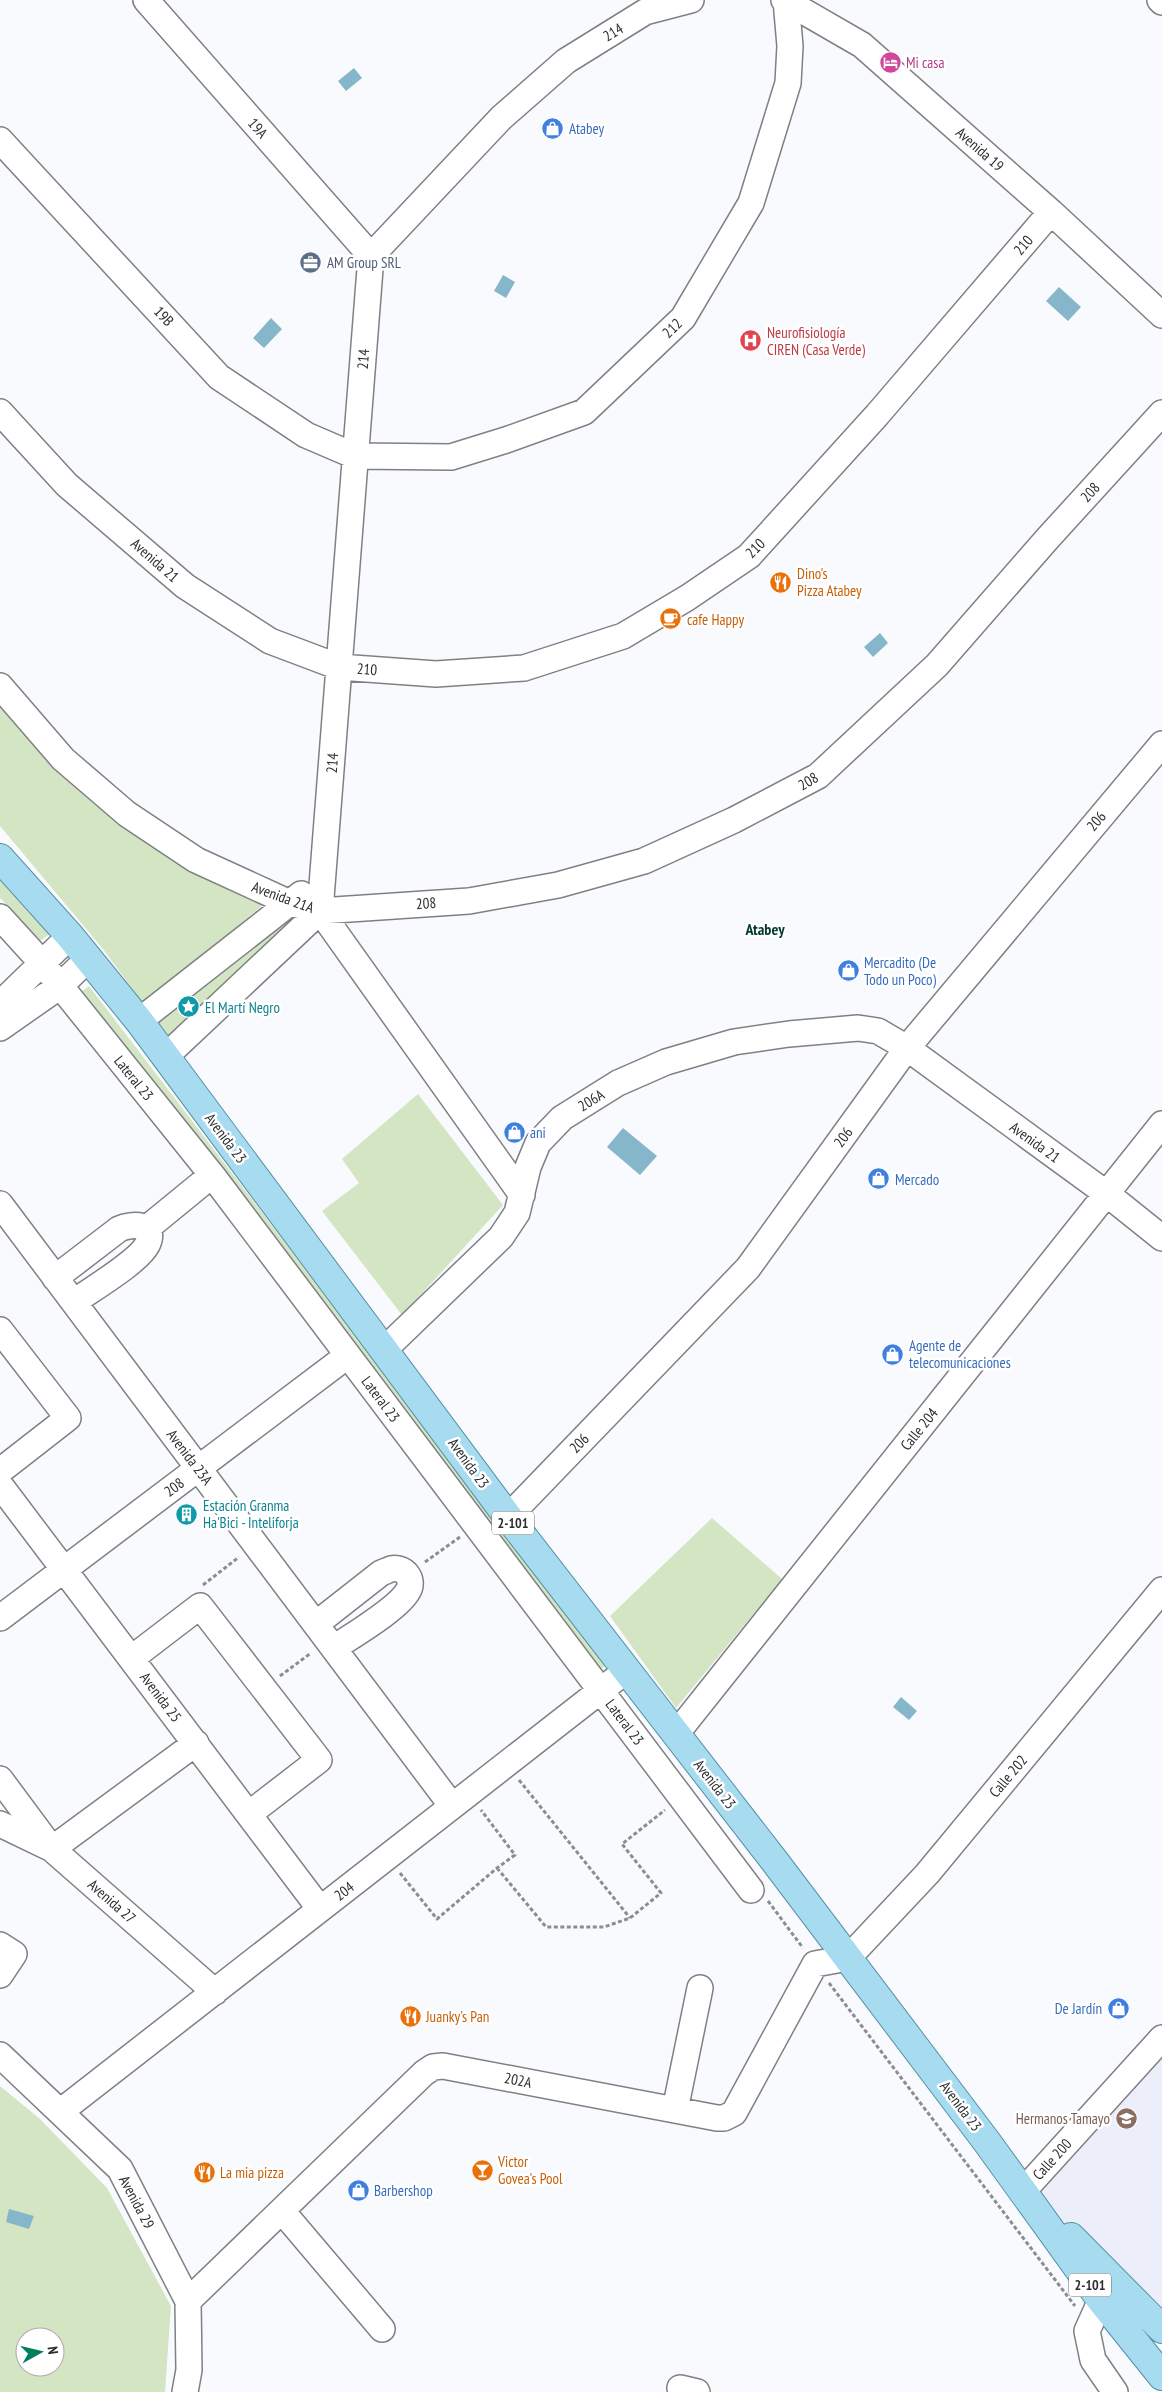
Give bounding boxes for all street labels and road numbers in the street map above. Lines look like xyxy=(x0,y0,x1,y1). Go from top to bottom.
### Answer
street label: 214 xyxy=(599,18,627,45)
street label: 19A xyxy=(244,114,273,143)
street label: Avenida 19 xyxy=(952,123,1008,175)
street label: 210 xyxy=(1009,231,1037,259)
street label: 19B xyxy=(150,302,178,330)
street label: 212 xyxy=(658,314,686,342)
street label: 214 xyxy=(353,348,373,370)
street label: 208 xyxy=(1076,478,1104,506)
street label: Avenida 21 xyxy=(127,534,183,586)
street label: 210 xyxy=(741,534,769,562)
street label: 210 xyxy=(356,659,378,679)
street label: 214 xyxy=(322,752,342,774)
street label: 208 xyxy=(794,768,822,794)
street label: 206 xyxy=(1082,807,1110,835)
street label: Avenida 21A xyxy=(249,877,318,917)
street label: 208 xyxy=(415,893,437,913)
street label: Lateral 23 xyxy=(110,1052,158,1104)
street label: 206A xyxy=(574,1084,608,1115)
street label: Avenida 23 xyxy=(201,1109,251,1167)
street label: Avenida 21 xyxy=(1006,1117,1064,1167)
street label: 206 xyxy=(829,1123,857,1151)
street label: Lateral 23 xyxy=(358,1372,404,1426)
street label: Calle 204 xyxy=(896,1404,942,1454)
street label: Avenida 23A xyxy=(163,1425,218,1489)
street label: 206 xyxy=(565,1429,593,1457)
street label: Avenida 23 xyxy=(444,1434,494,1492)
street label: 208 xyxy=(160,1473,188,1501)
road number: 2-101 xyxy=(492,1512,534,1535)
street label: Avenida 25 xyxy=(136,1668,186,1726)
street label: Lateral 23 xyxy=(602,1695,648,1749)
street label: Calle 202 xyxy=(985,1751,1031,1801)
street label: Avenida 23 xyxy=(690,1755,740,1813)
street label: Avenida 27 xyxy=(84,1875,140,1927)
street label: 204 xyxy=(330,1877,358,1905)
street label: 202A xyxy=(503,2068,534,2092)
street label: Avenida 23 xyxy=(936,2077,986,2135)
street label: Calle 200 xyxy=(1028,2134,1076,2184)
street label: Avenida 29 xyxy=(115,2172,159,2232)
road number: 2-101 xyxy=(1069,2274,1111,2296)

